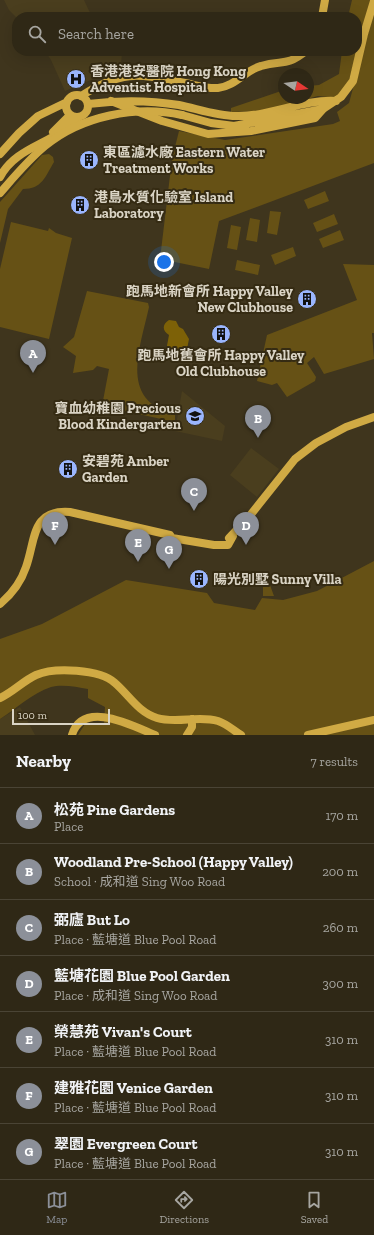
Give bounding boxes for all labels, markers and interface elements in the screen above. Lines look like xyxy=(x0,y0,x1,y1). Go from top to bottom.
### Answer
search box xyxy=(12,12,362,56)
icon: search xyxy=(26,23,48,45)
text: Search here xyxy=(58,25,134,43)
place label: 香港港安醫院 Hong Kong Adventist Hospital xyxy=(90,63,246,96)
hospital icon: 香港港安醫院 Hong Kong Adventist Hospital xyxy=(65,68,87,90)
north arrow xyxy=(278,68,314,104)
place label: 東區濾水廠 Eastern Water Treatment Works xyxy=(103,144,265,177)
building icon: 東區濾水廠 Eastern Water Treatment Works xyxy=(78,149,100,171)
place label: 港島水質化驗室 Island Laboratory xyxy=(94,189,233,222)
building icon: 港島水質化驗室 Island Laboratory xyxy=(69,194,91,216)
your location xyxy=(154,252,174,272)
place label: 跑馬地新會所 Happy Valley New Clubhouse xyxy=(126,283,294,316)
building icon: 跑馬地新會所 Happy Valley New Clubhouse xyxy=(296,288,318,310)
building icon: 跑馬地舊會所 Happy Valley Old Clubhouse xyxy=(210,323,232,345)
pin: A xyxy=(20,340,46,373)
place label: 跑馬地舊會所 Happy Valley Old Clubhouse xyxy=(138,347,305,380)
place label: 寶血幼稚園 Precious Blood Kindergarten xyxy=(54,400,182,433)
school or university icon: 寶血幼稚園 Precious Blood Kindergarten xyxy=(184,405,206,427)
pin: B xyxy=(245,405,271,438)
place label: 安碧苑 Amber Garden xyxy=(82,453,169,486)
building icon: 安碧苑 Amber Garden xyxy=(57,458,79,480)
pin: C xyxy=(181,478,207,511)
pin: F xyxy=(42,512,68,545)
pin: D xyxy=(233,512,259,545)
pin: E xyxy=(125,529,151,562)
pin: G xyxy=(156,536,182,569)
building icon: 陽光別墅 Sunny Villa xyxy=(188,568,210,590)
place label: 陽光別墅 Sunny Villa xyxy=(213,571,342,588)
scale bar xyxy=(12,707,110,726)
text: 100 m xyxy=(18,709,47,722)
text: Nearby xyxy=(16,751,71,771)
text: 7 results xyxy=(310,754,358,769)
text: 松苑 Pine Gardens xyxy=(54,801,175,819)
text: A xyxy=(25,808,33,823)
text: 170 m xyxy=(325,808,358,823)
text: Place xyxy=(54,819,83,834)
text: Woodland Pre-School (Happy Valley) xyxy=(54,853,293,871)
text: B xyxy=(25,864,33,879)
text: 200 m xyxy=(322,864,358,879)
text: School · 成和道 Sing Woo Road xyxy=(54,874,225,889)
text: 弼廬 But Lo xyxy=(54,911,130,929)
text: C xyxy=(25,920,33,935)
text: 260 m xyxy=(323,920,358,935)
text: Place · 藍塘道 Blue Pool Road xyxy=(54,932,216,947)
text: 藍塘花園 Blue Pool Garden xyxy=(54,967,230,985)
text: D xyxy=(24,976,34,991)
text: 300 m xyxy=(322,976,358,991)
text: Place · 成和道 Sing Woo Road xyxy=(54,988,217,1003)
text: 榮慧苑 Vivan's Court xyxy=(54,1023,192,1041)
text: E xyxy=(25,1032,33,1047)
text: 310 m xyxy=(325,1032,358,1047)
text: Place · 藍塘道 Blue Pool Road xyxy=(54,1044,216,1059)
text: 建雅花園 Venice Garden xyxy=(54,1079,213,1097)
text: F xyxy=(25,1088,33,1103)
text: 310 m xyxy=(325,1088,358,1103)
text: Place · 藍塘道 Blue Pool Road xyxy=(54,1100,216,1115)
text: 翠園 Evergreen Court xyxy=(54,1135,197,1153)
text: G xyxy=(25,1144,33,1159)
text: 310 m xyxy=(325,1144,358,1159)
text: Place · 藍塘道 Blue Pool Road xyxy=(54,1156,216,1171)
tab: Map xyxy=(46,1189,68,1226)
tab: Directions xyxy=(159,1189,209,1226)
tab: Saved xyxy=(301,1189,328,1226)

